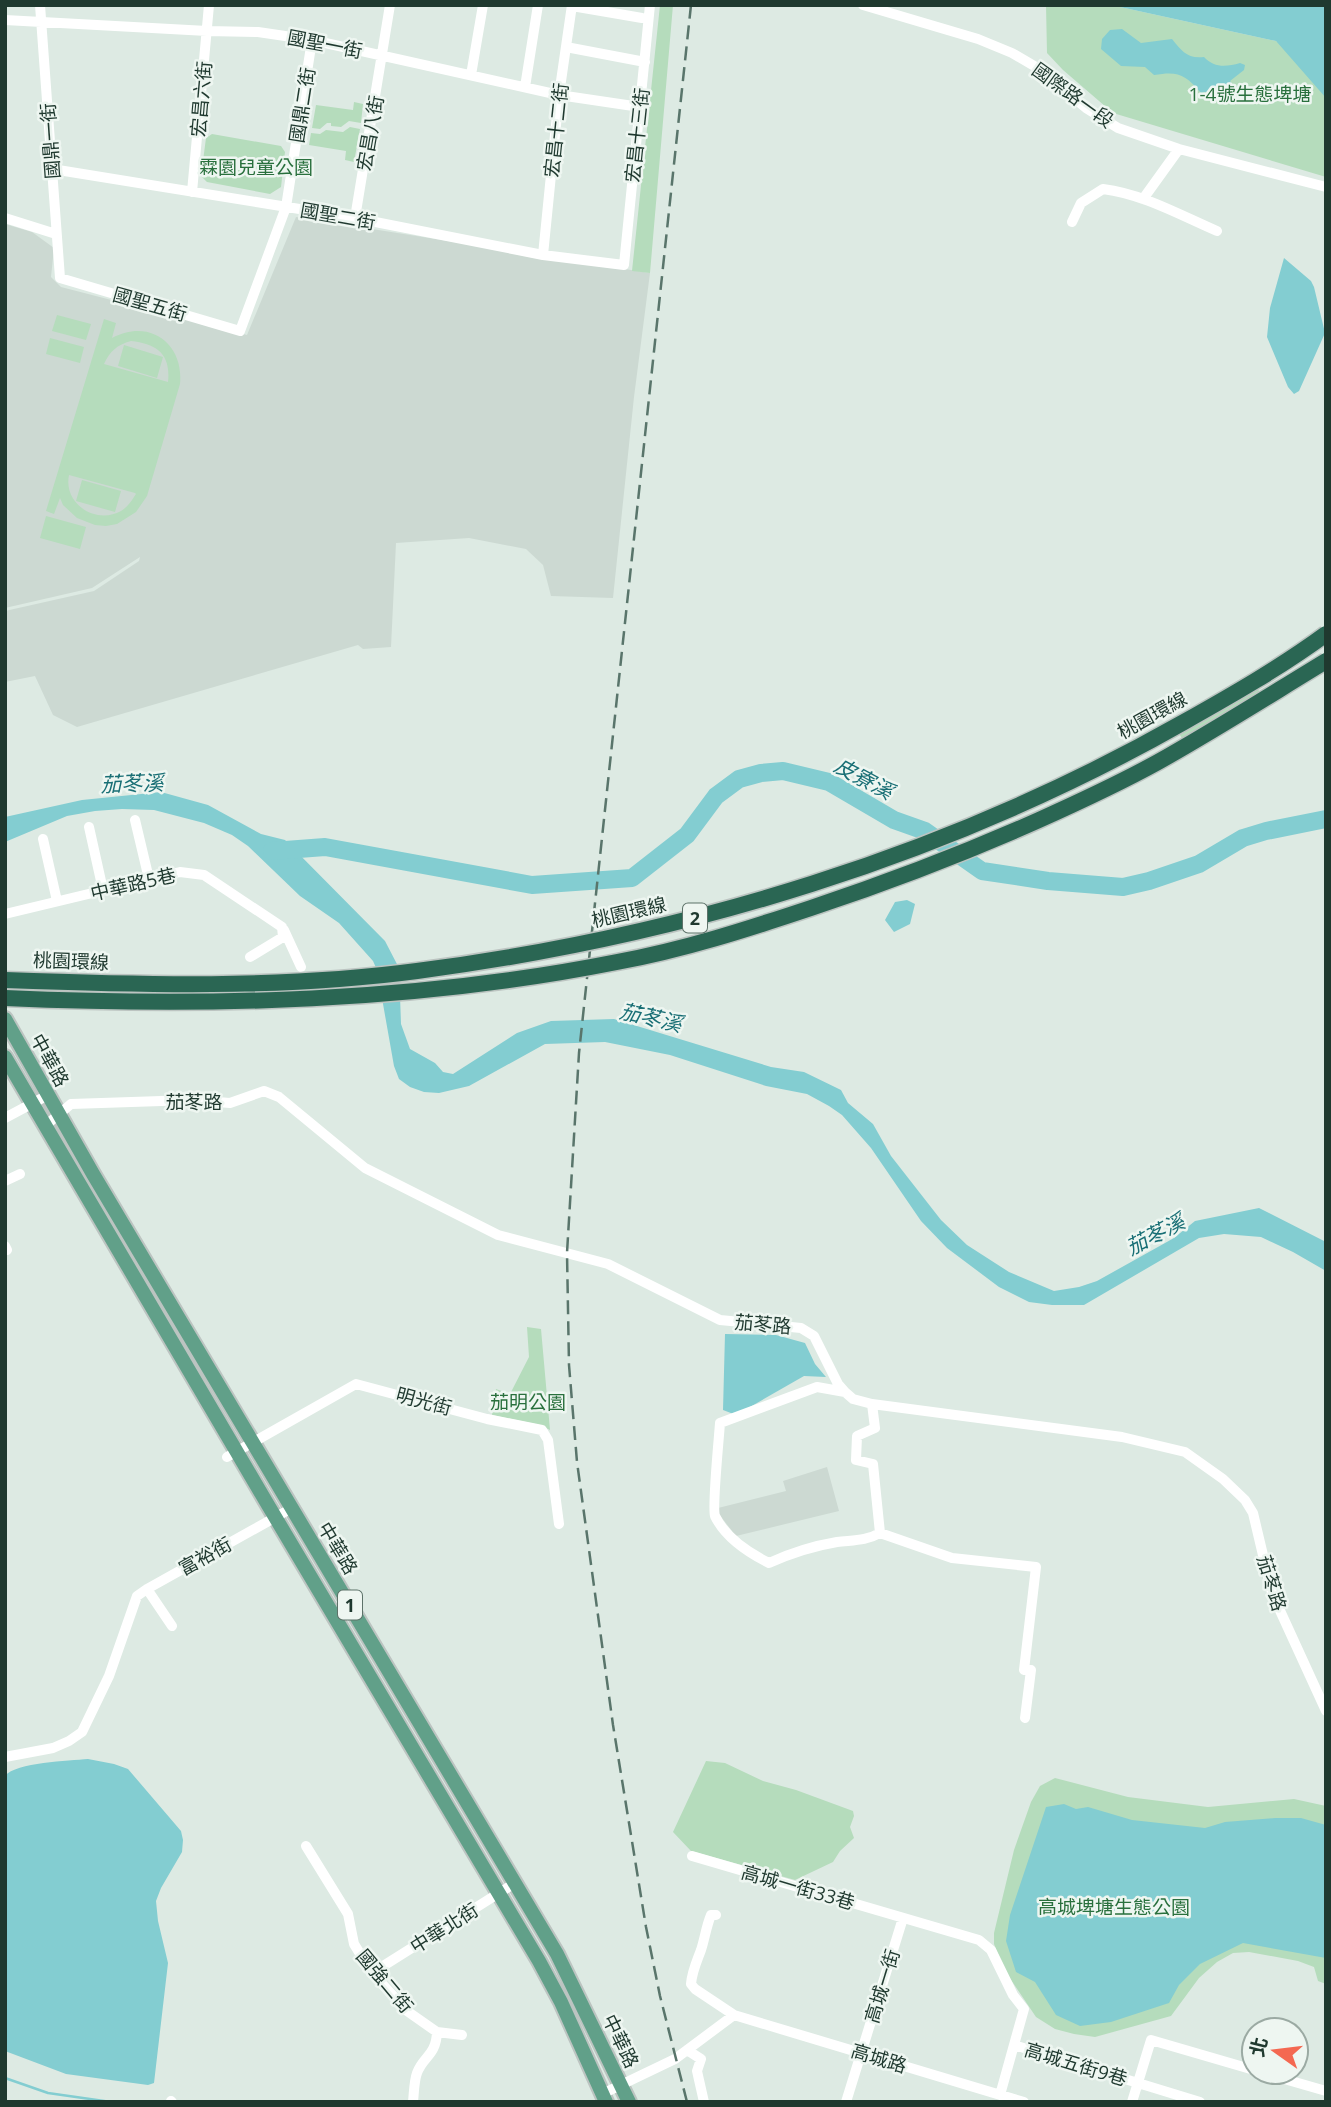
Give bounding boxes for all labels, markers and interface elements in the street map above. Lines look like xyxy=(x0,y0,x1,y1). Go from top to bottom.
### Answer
street label: 國聖一街 xyxy=(285,24,365,64)
street label: 國際路一段 xyxy=(1027,57,1119,133)
street label: 宏昌六街 xyxy=(185,60,217,138)
street label: 國鼎二街 xyxy=(283,65,321,145)
street label: 宏昌十二街 xyxy=(538,81,574,179)
park label: 1-4號生態埤塘 xyxy=(1189,81,1311,107)
street label: 宏昌十三街 xyxy=(619,86,655,184)
street label: 宏昌八街 xyxy=(351,93,389,173)
street label: 國鼎一街 xyxy=(34,102,66,180)
park label: 霖園兒童公園 xyxy=(199,154,313,180)
street label: 國聖二街 xyxy=(298,197,378,235)
street label: 國聖五街 xyxy=(110,281,190,327)
street label: 桃園環線 xyxy=(1112,685,1192,745)
water label: 皮寮溪 xyxy=(830,751,901,807)
water label: 茄苳溪 xyxy=(100,768,167,798)
street label: 中華路5巷 xyxy=(88,862,178,906)
street label: 桃園環線 xyxy=(589,891,669,933)
road number: 2 xyxy=(683,903,707,932)
street label: 桃園環線 xyxy=(33,947,109,975)
water label: 茄苳溪 xyxy=(617,996,688,1038)
street label: 中華路 xyxy=(25,1029,75,1091)
street label: 茄苳路 xyxy=(165,1089,223,1115)
water label: 茄苳溪 xyxy=(1121,1205,1192,1261)
street label: 茄苳路 xyxy=(733,1309,793,1339)
street label: 明光街 xyxy=(393,1381,455,1421)
park label: 茄明公園 xyxy=(490,1389,566,1415)
street label: 中華路 xyxy=(312,1517,364,1579)
street label: 富裕街 xyxy=(174,1531,236,1581)
street label: 茄苳路 xyxy=(1251,1552,1293,1614)
road number: 1 xyxy=(338,1590,362,1620)
street label: 高城一街33巷 xyxy=(738,1858,858,1916)
park label: 高城埤塘生態公園 xyxy=(1038,1894,1190,1920)
street label: 中華北街 xyxy=(405,1897,483,1959)
street label: 國強二街 xyxy=(351,1944,419,2018)
street label: 高城一街 xyxy=(858,1946,906,2026)
street label: 中華路 xyxy=(597,2010,645,2072)
north arrow xyxy=(1240,2016,1310,2086)
text: 北 xyxy=(1244,2035,1273,2059)
street label: 高城五街9巷 xyxy=(1022,2036,1130,2092)
street label: 高城路 xyxy=(848,2037,910,2079)

